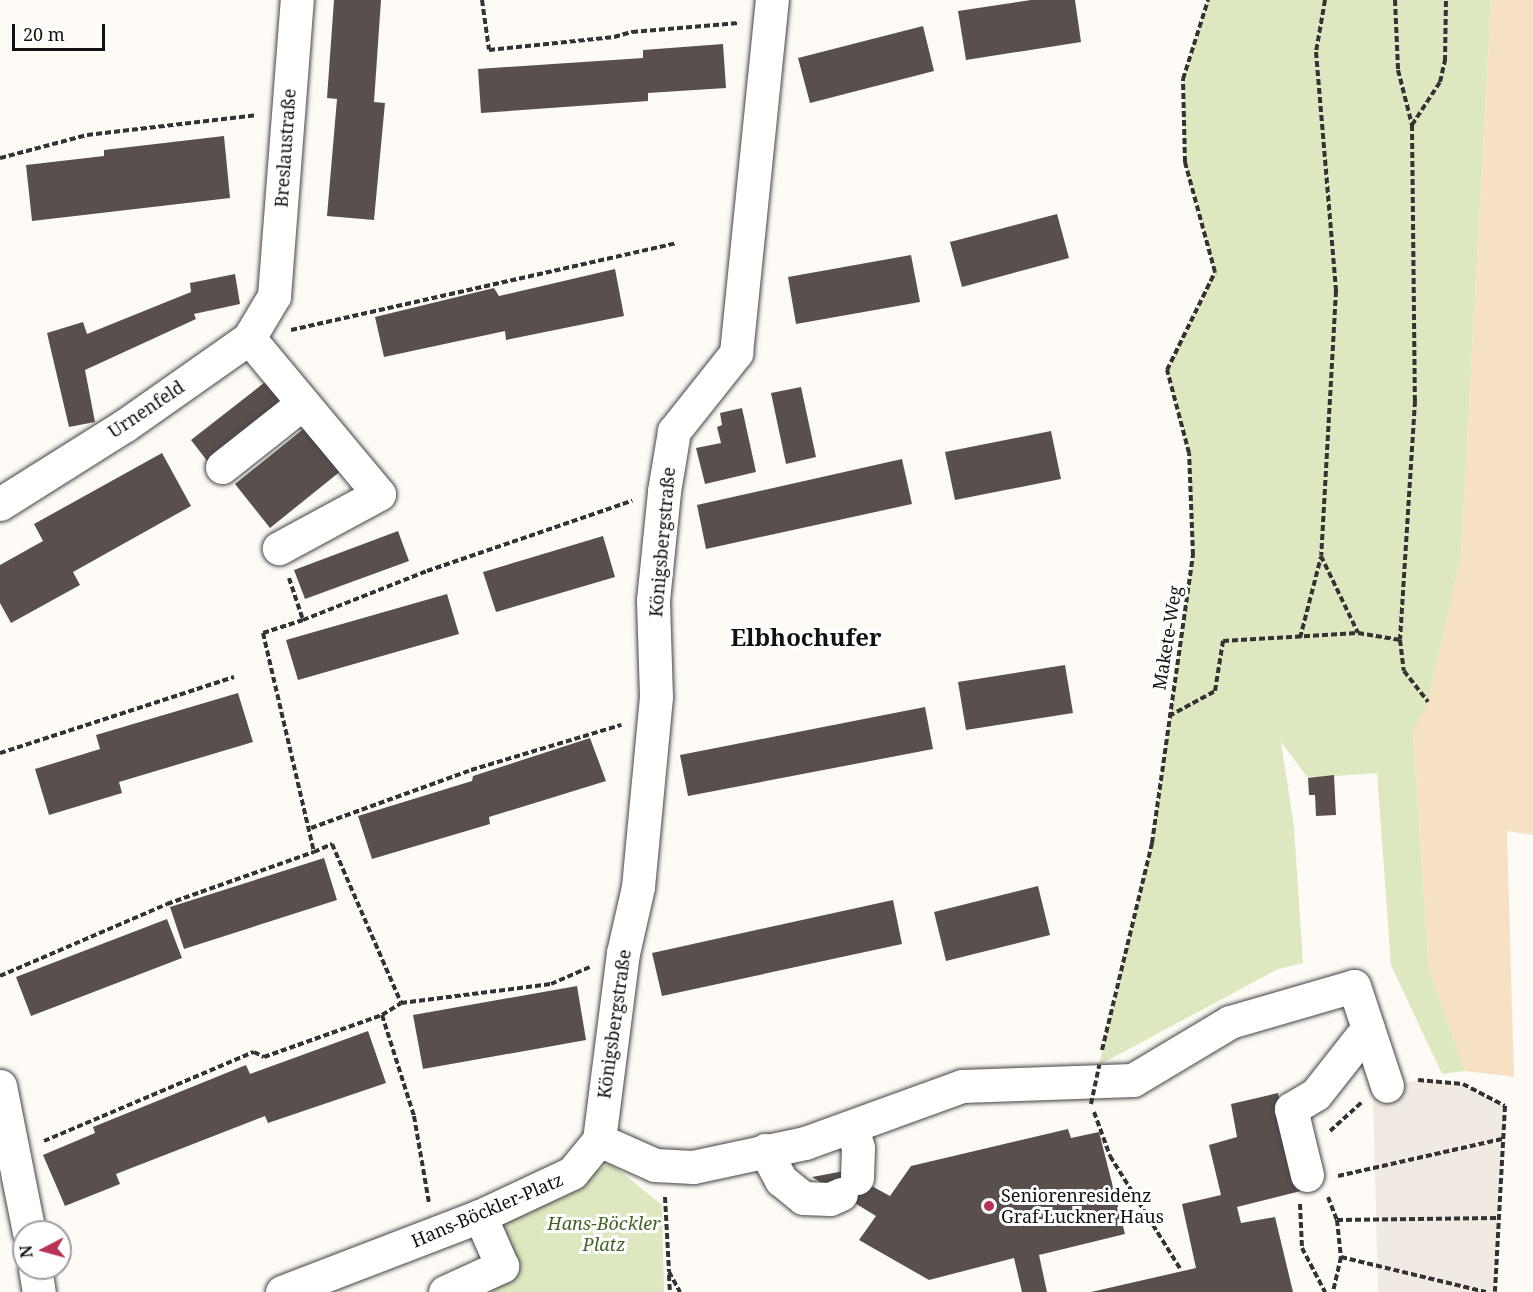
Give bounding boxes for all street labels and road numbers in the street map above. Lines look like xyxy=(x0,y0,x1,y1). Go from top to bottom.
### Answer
street label: Breslaustraße xyxy=(270,88,300,208)
street label: Urnenfeld xyxy=(104,376,188,442)
street label: Königsbergstraße xyxy=(645,466,679,618)
street label: Makete-Weg xyxy=(1148,584,1186,692)
street label: Königsbergstraße xyxy=(593,948,635,1100)
street label: Hans-Böckler-Platz xyxy=(408,1168,566,1252)

